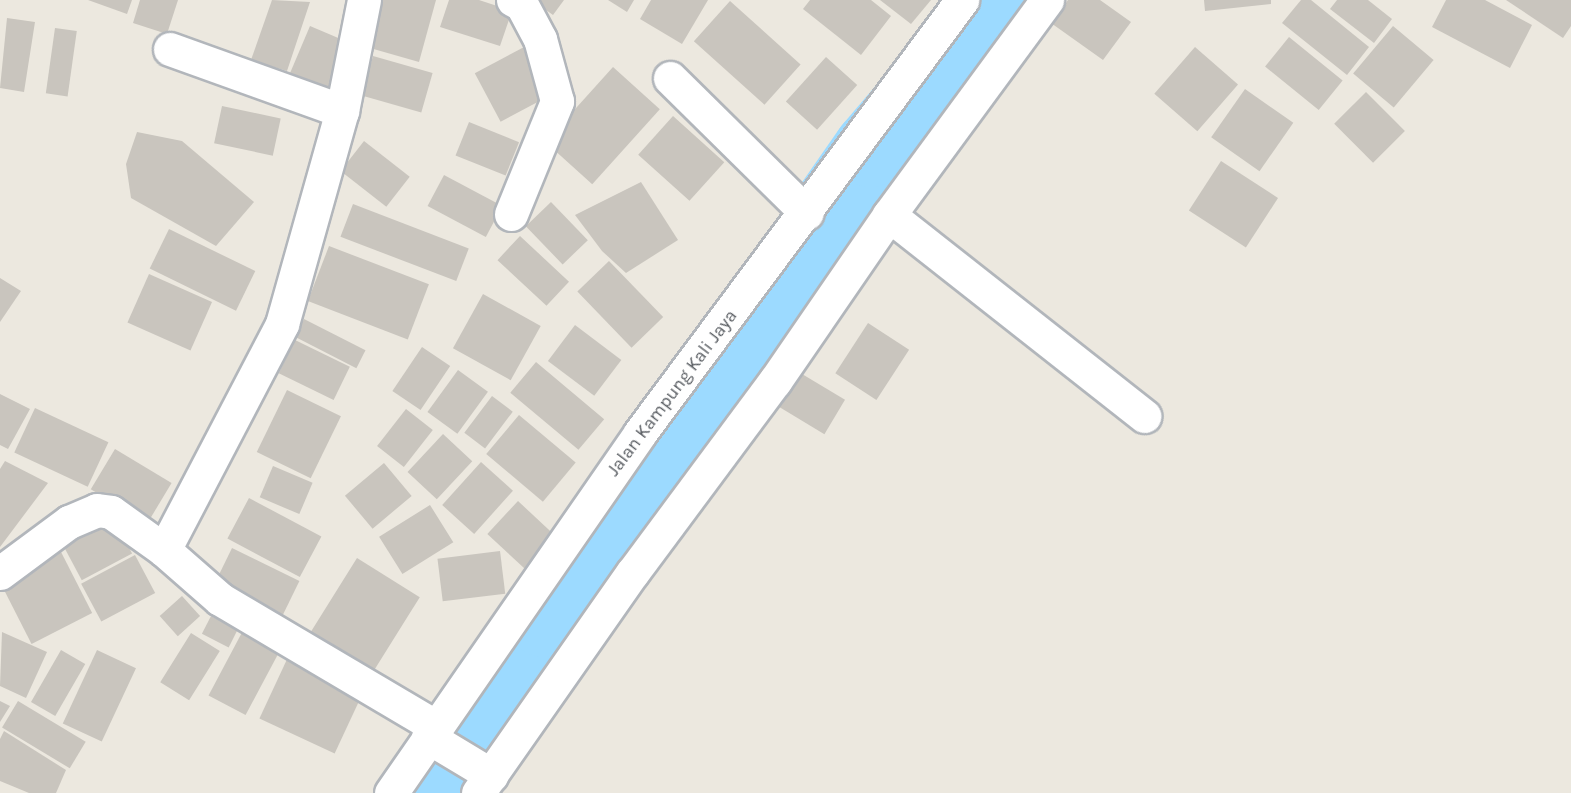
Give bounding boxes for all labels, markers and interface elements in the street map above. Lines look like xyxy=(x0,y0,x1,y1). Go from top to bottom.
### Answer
street label: Jalan Kampung Kali Jaya xyxy=(602,306,742,480)

